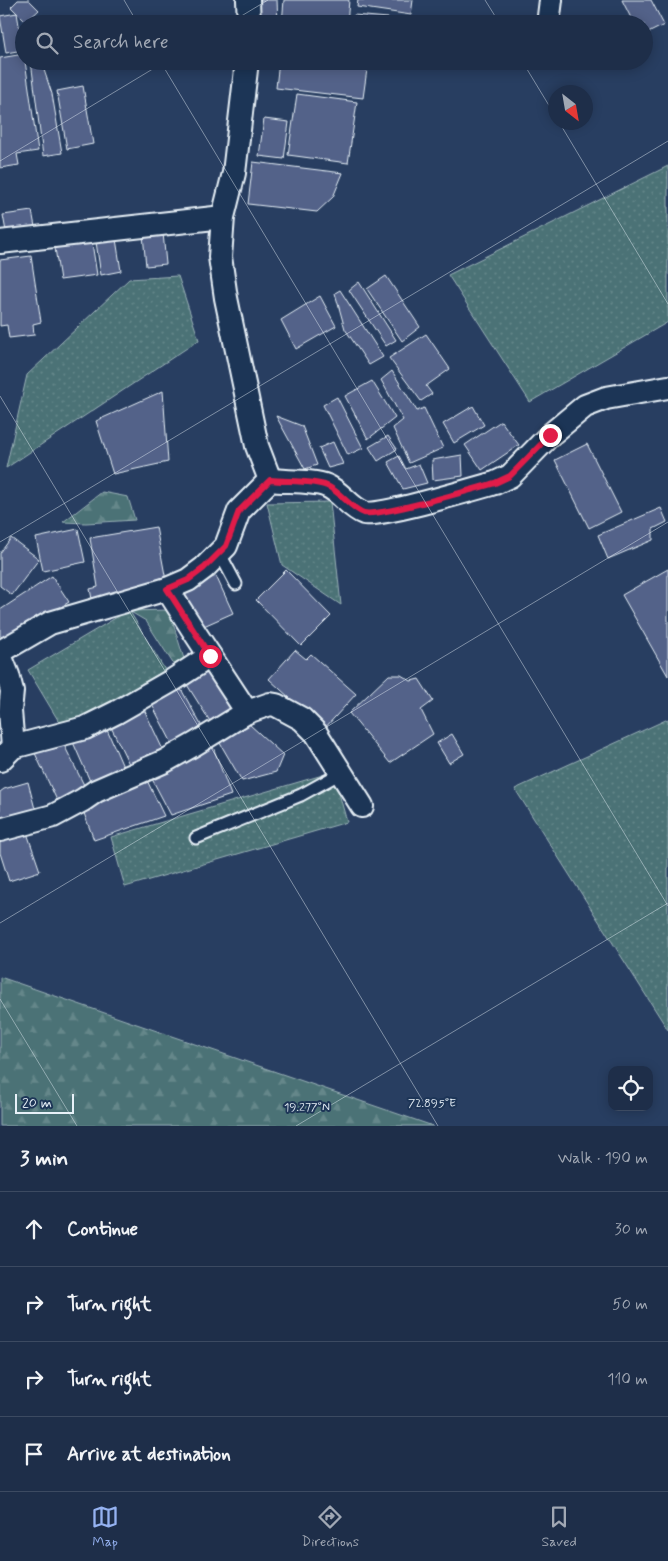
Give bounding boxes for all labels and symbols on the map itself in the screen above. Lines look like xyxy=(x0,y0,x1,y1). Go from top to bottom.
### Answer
north arrow xyxy=(548,85,593,130)
route end xyxy=(539,424,562,447)
route start xyxy=(199,645,222,668)
scale bar xyxy=(15,1091,74,1114)
text: 72.895°E xyxy=(408,1096,456,1112)
text: 19.277°N xyxy=(284,1100,330,1116)

